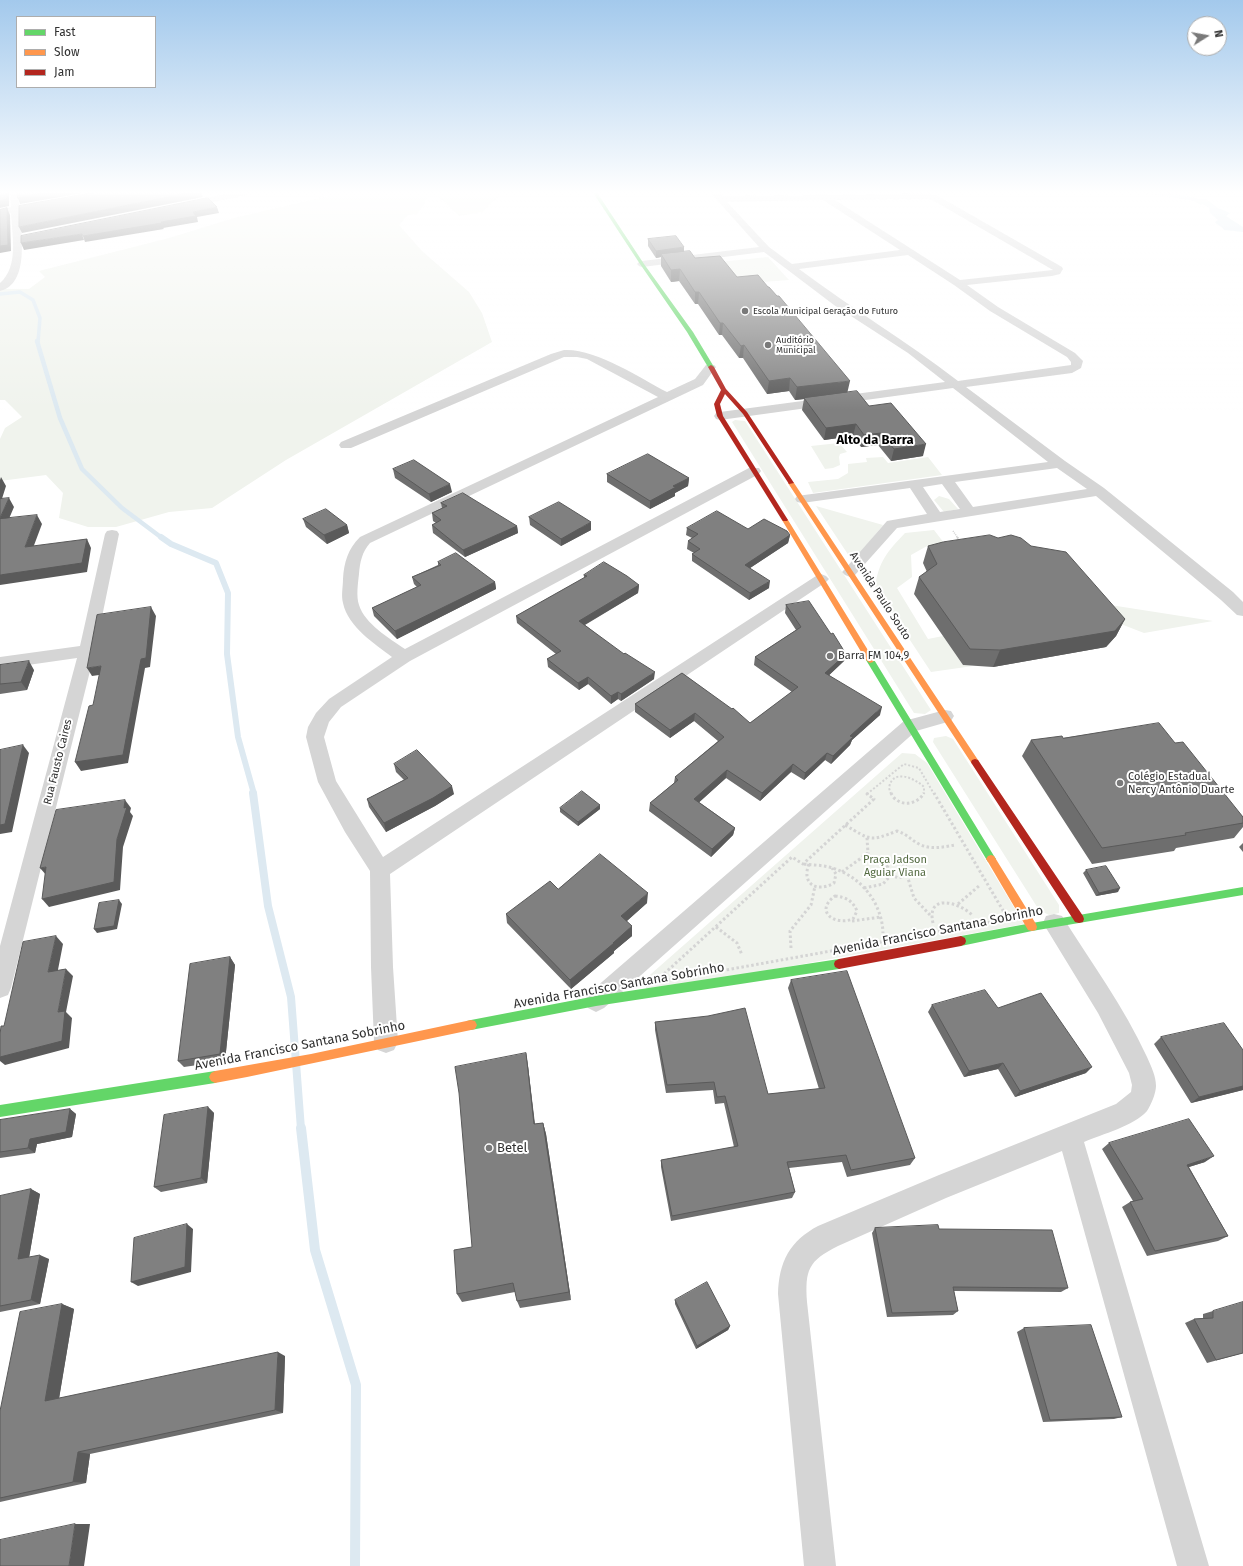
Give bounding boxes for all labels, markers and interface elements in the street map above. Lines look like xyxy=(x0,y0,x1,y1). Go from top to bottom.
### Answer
legend xyxy=(16,16,156,88)
north arrow xyxy=(1187,16,1227,56)
text: Fast xyxy=(54,25,76,39)
text: N xyxy=(1211,29,1225,39)
text: Slow xyxy=(54,45,80,59)
text: Jam xyxy=(54,65,74,79)
marker: Escola Municipal Geração do Futuro xyxy=(740,306,750,316)
place label: Escola Municipal Geração do Futuro xyxy=(753,306,898,316)
place label: Auditório Municipal xyxy=(776,335,816,356)
marker: Auditório Municipal xyxy=(763,340,773,350)
district label: Alto da Barra xyxy=(836,432,914,448)
street label: Avenida Paulo Souto xyxy=(847,549,913,643)
place label: Barra FM 104,9 xyxy=(838,649,909,663)
marker: Barra FM 104,9 xyxy=(825,651,835,661)
street label: Rua Fausto Caires xyxy=(41,718,75,806)
place label: Colégio Estadual Nercy Antônio Duarte xyxy=(1128,770,1234,796)
marker: Colégio Estadual Nercy Antônio Duarte xyxy=(1115,778,1125,788)
park label: Praça Jadson Aguiar Viana xyxy=(863,853,927,879)
street label: Avenida Francisco Santana Sobrinho xyxy=(831,903,1045,959)
street label: Avenida Francisco Santana Sobrinho xyxy=(512,960,726,1012)
street label: Avenida Francisco Santana Sobrinho xyxy=(193,1018,407,1074)
place label: Betel xyxy=(497,1140,527,1156)
marker: Betel xyxy=(484,1143,494,1153)

